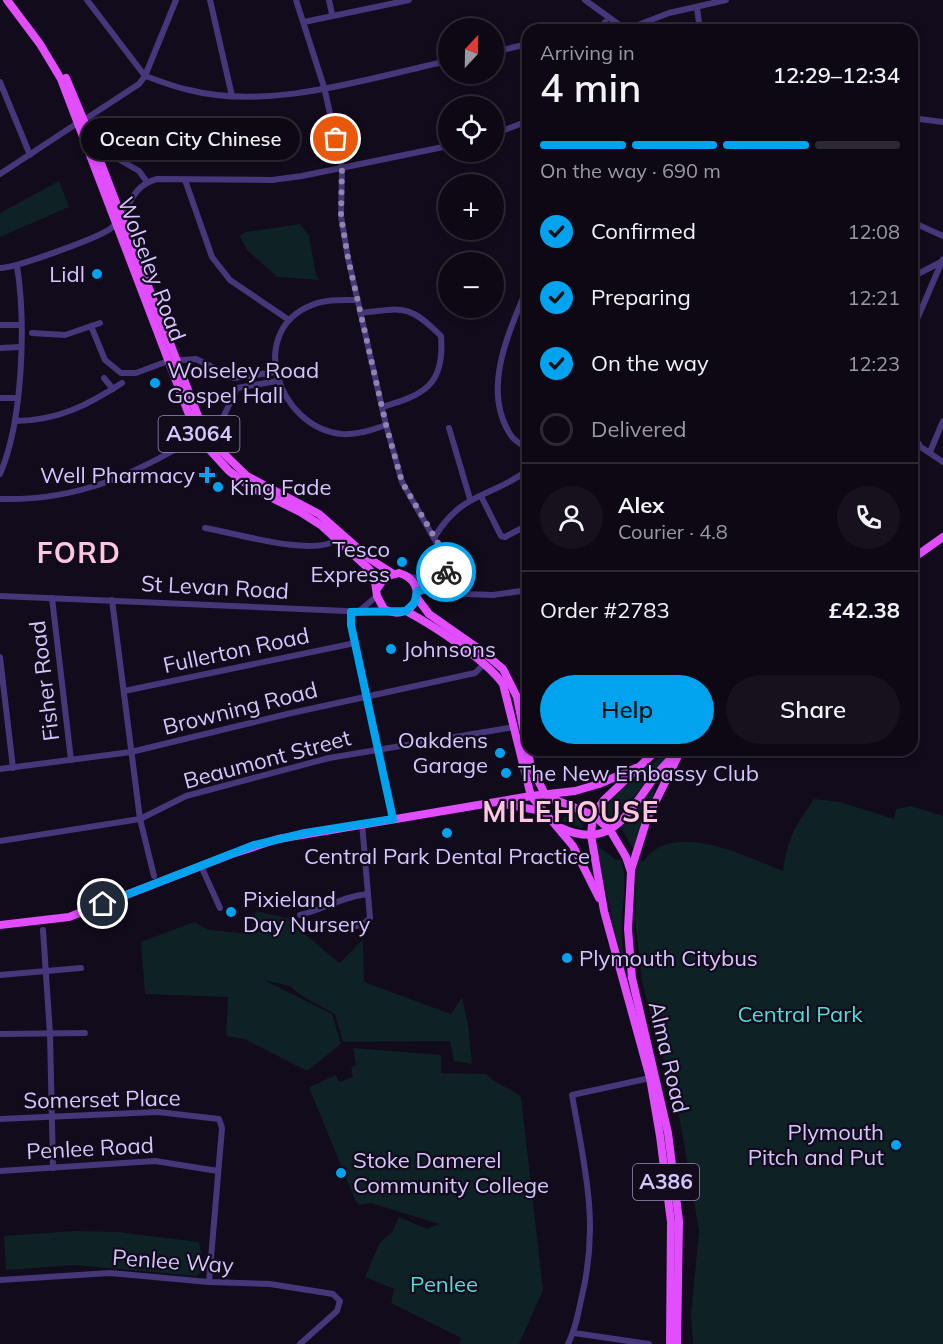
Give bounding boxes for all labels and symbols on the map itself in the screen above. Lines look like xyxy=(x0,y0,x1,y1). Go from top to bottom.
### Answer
north arrow xyxy=(438,18,504,84)
pin xyxy=(310,113,361,164)
callout: Ocean City Chinese xyxy=(81,118,300,160)
street label: Wolseley Road xyxy=(112,193,192,345)
place label: Lidl xyxy=(49,260,85,288)
marker: Lidl xyxy=(90,267,104,281)
place label: Wolseley Road Gospel Hall xyxy=(167,356,319,409)
marker: Wolseley Road Gospel Hall xyxy=(148,376,162,390)
road number: A3064 xyxy=(158,416,240,452)
place label: Well Pharmacy xyxy=(40,461,195,489)
marker: Well Pharmacy xyxy=(200,468,214,482)
place label: King Fade xyxy=(230,473,331,501)
marker: King Fade xyxy=(211,480,225,494)
district label: FORD xyxy=(37,535,121,570)
place label: Tesco Express xyxy=(310,535,390,588)
courier xyxy=(416,542,476,602)
marker: Tesco Express xyxy=(395,555,409,569)
street label: St Levan Road xyxy=(140,569,290,605)
street label: Fisher Road xyxy=(23,619,65,743)
street label: Fullerton Road xyxy=(160,621,312,679)
place label: Johnsons xyxy=(403,635,496,663)
marker: Johnsons xyxy=(384,642,398,656)
street label: Browning Road xyxy=(160,675,320,741)
street label: Beaumont Street xyxy=(180,723,354,795)
place label: Oakdens Garage xyxy=(398,726,488,779)
marker: Oakdens Garage xyxy=(493,746,507,760)
place label: The New Embassy Club xyxy=(518,759,759,787)
marker: The New Embassy Club xyxy=(499,766,513,780)
district label: MILEHOUSE xyxy=(482,794,660,829)
marker: Central Park Dental Practice xyxy=(440,826,454,840)
place label: Central Park Dental Practice xyxy=(304,842,590,870)
pin xyxy=(77,878,128,929)
place label: Pixieland Day Nursery xyxy=(243,885,370,938)
marker: Pixieland Day Nursery xyxy=(224,905,238,919)
place label: Plymouth Citybus xyxy=(579,944,758,972)
marker: Plymouth Citybus xyxy=(560,951,574,965)
street label: Alma Road xyxy=(643,999,695,1115)
park label: Central Park xyxy=(737,1000,863,1028)
street label: Somerset Place xyxy=(23,1084,181,1114)
place label: Plymouth Pitch and Put xyxy=(748,1118,884,1171)
street label: Penlee Road xyxy=(26,1131,154,1165)
marker: Plymouth Pitch and Put xyxy=(889,1138,903,1152)
place label: Stoke Damerel Community College xyxy=(353,1146,549,1199)
road number: A386 xyxy=(633,1164,699,1200)
marker: Stoke Damerel Community College xyxy=(334,1166,348,1180)
street label: Penlee Way xyxy=(111,1243,235,1279)
park label: Penlee xyxy=(410,1270,478,1298)

